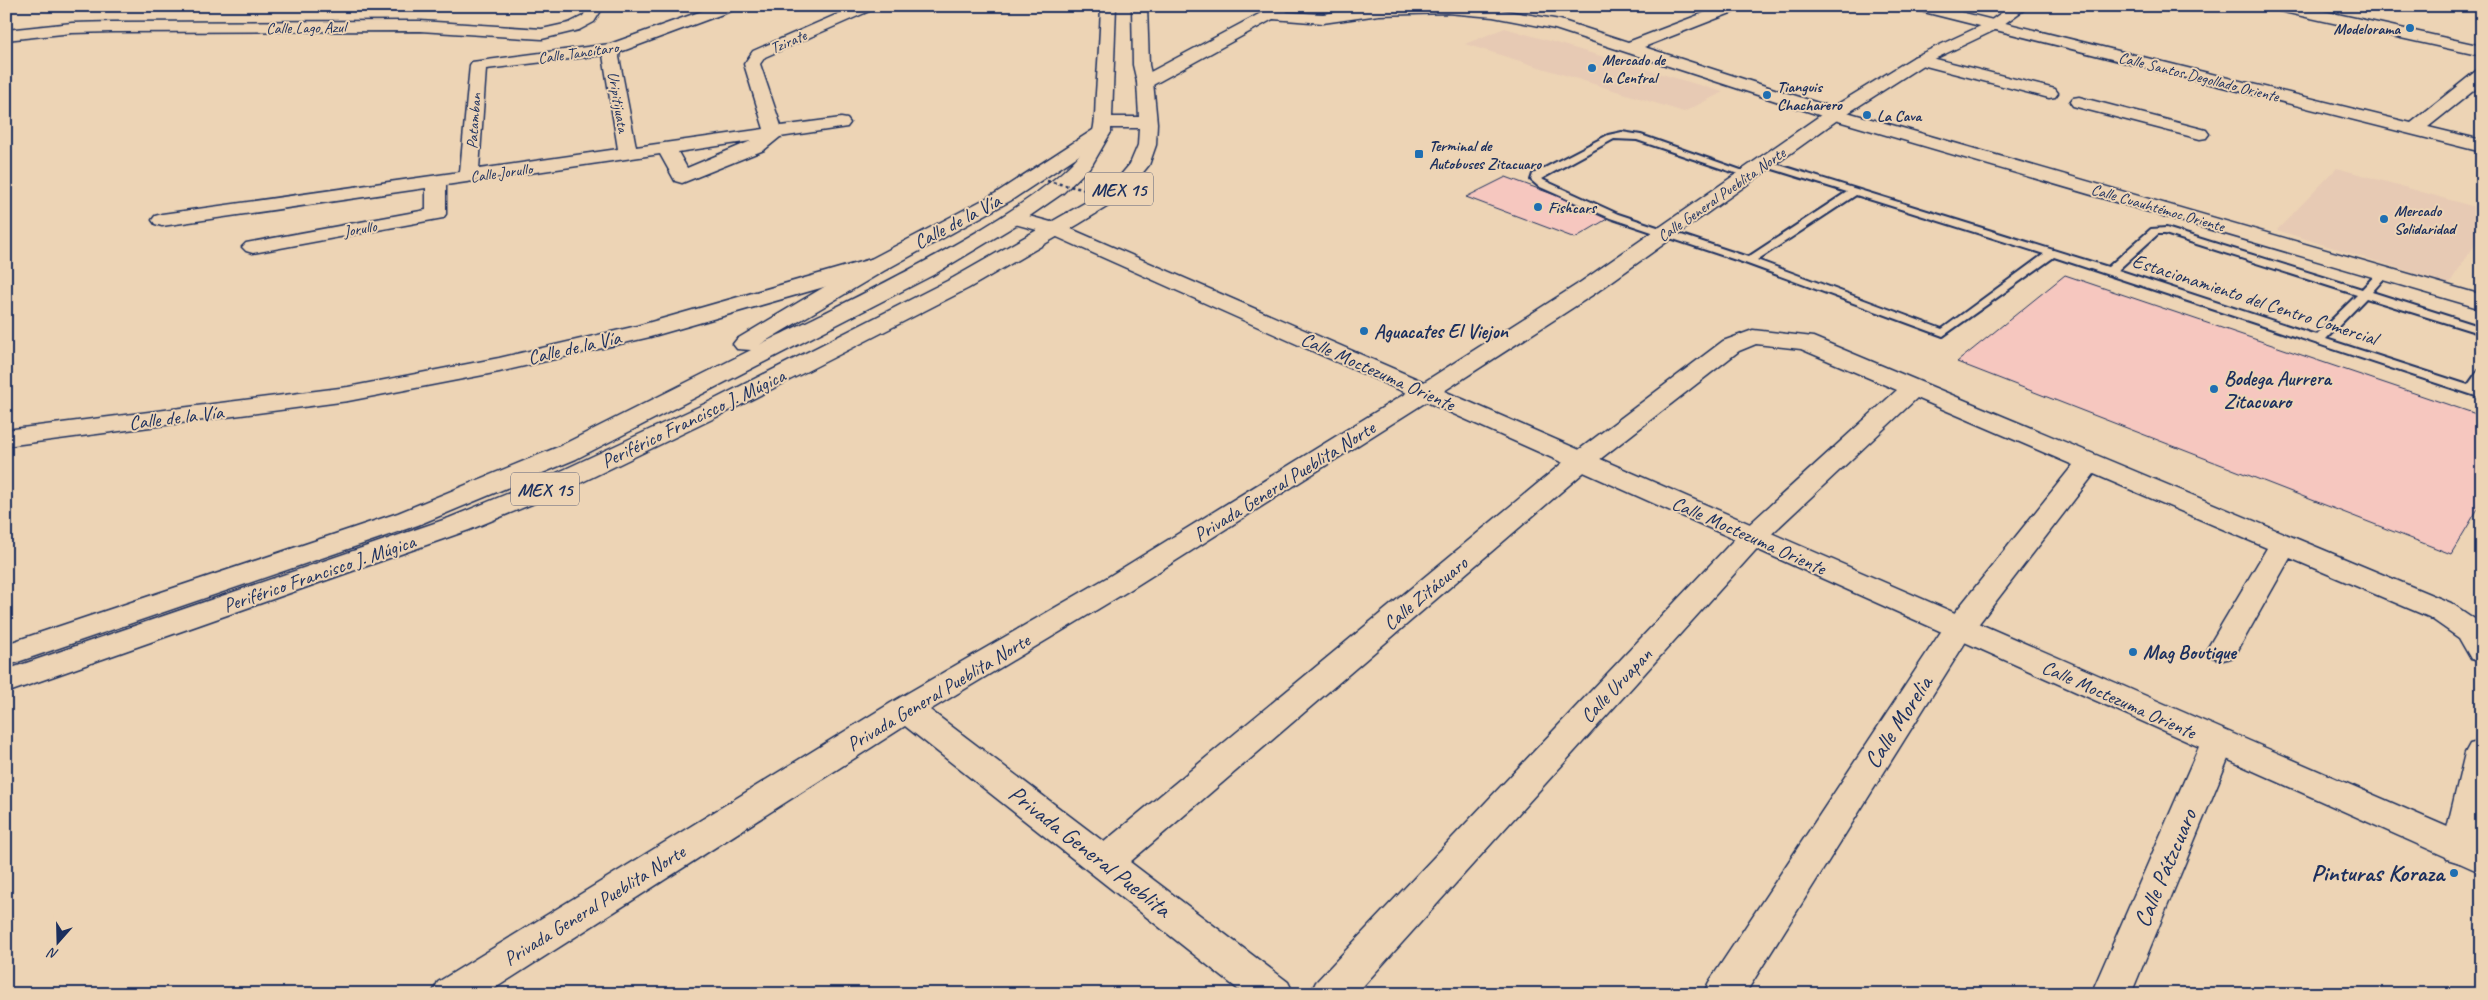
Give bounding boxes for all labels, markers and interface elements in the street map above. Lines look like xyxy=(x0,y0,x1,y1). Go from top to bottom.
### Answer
street label: Calle Lago Azul xyxy=(266,17,349,39)
place label: Modelorama xyxy=(2334,19,2401,39)
marker: Modelorama xyxy=(2404,22,2416,34)
street label: Tzirate xyxy=(767,25,811,58)
street label: Calle Tancítaro xyxy=(537,37,622,69)
street label: Calle Santos Degollado Oriente xyxy=(2117,47,2283,107)
place label: Mercado de la Central xyxy=(1602,50,1667,88)
marker: Mercado de la Central xyxy=(1586,62,1598,74)
street label: Uripitijuata xyxy=(603,70,633,136)
place label: Tianguis Chacharero xyxy=(1777,77,1843,115)
marker: Tianguis Chacharero xyxy=(1761,89,1773,101)
street label: Patamban xyxy=(462,92,486,150)
place label: La Cava xyxy=(1877,106,1923,126)
marker: La Cava xyxy=(1861,109,1873,121)
place label: Terminal de Autobuses Zitacuaro xyxy=(1429,136,1542,174)
street label: Calle General Pueblita Norte xyxy=(1654,142,1791,246)
marker: Terminal de Autobuses Zitacuaro xyxy=(1413,148,1425,160)
street label: Calle Jorullo xyxy=(469,158,536,187)
road number: MEX 15 xyxy=(1085,172,1153,205)
street label: Calle Cuauhtémoc Oriente xyxy=(2089,179,2228,237)
street label: Calle de la Vía xyxy=(910,188,1006,255)
place label: Fishcars xyxy=(1548,198,1598,218)
marker: Fishcars xyxy=(1532,201,1544,213)
place label: Mercado Solidaridad xyxy=(2394,201,2458,239)
marker: Mercado Solidaridad xyxy=(2378,213,2390,225)
street label: Jorullo xyxy=(341,216,380,242)
street label: Estacionamiento del Centro Comercial xyxy=(2129,248,2384,352)
place label: Aguacates El Viejon xyxy=(1374,319,1509,344)
street label: Calle de la Vía xyxy=(525,324,624,370)
marker: Aguacates El Viejon xyxy=(1358,325,1370,337)
street label: Calle Moctezuma Oriente xyxy=(1297,326,1460,417)
street label: Periférico Francisco J. Múgica xyxy=(597,362,791,474)
place label: Bodega Aurrera Zitacuaro xyxy=(2224,366,2333,414)
marker: Bodega Aurrera Zitacuaro xyxy=(2208,383,2220,395)
street label: Calle de la Vía xyxy=(128,399,226,436)
street label: Privada General Pueblita Norte xyxy=(1189,415,1381,547)
road number: MEX 15 xyxy=(511,472,579,506)
street label: Calle Moctezuma Oriente xyxy=(1668,490,1831,581)
street label: Periférico Francisco J. Múgica xyxy=(220,528,420,618)
street label: Calle Zitácuaro xyxy=(1378,550,1473,636)
street label: Privada General Pueblita Norte xyxy=(842,627,1036,757)
place label: Mag Boutique xyxy=(2143,640,2237,665)
street label: Calle Uruapan xyxy=(1575,642,1658,728)
marker: Mag Boutique xyxy=(2127,646,2139,658)
street label: Calle Moctezuma Oriente xyxy=(2038,654,2201,745)
street label: Calle Morelia xyxy=(1857,668,1940,774)
street label: Privada General Pueblita xyxy=(1003,778,1178,925)
street label: Calle Pátzcuaro xyxy=(2127,803,2204,932)
street label: Privada General Pueblita Norte xyxy=(499,839,691,971)
place label: Pinturas Koraza xyxy=(2311,858,2446,888)
marker: Pinturas Koraza xyxy=(2448,867,2460,879)
north arrow xyxy=(32,918,82,968)
text: N xyxy=(45,943,61,963)

